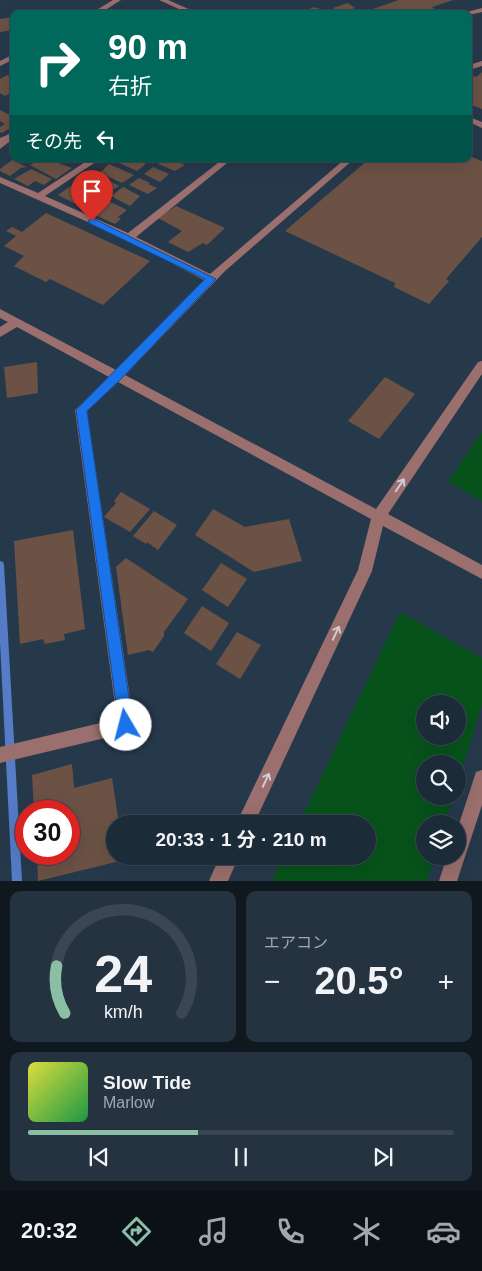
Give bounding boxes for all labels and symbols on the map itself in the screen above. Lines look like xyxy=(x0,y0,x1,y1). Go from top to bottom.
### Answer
pin xyxy=(71,170,113,221)
one-way arrow xyxy=(395,478,405,492)
one-way arrow xyxy=(332,626,341,641)
position arrow xyxy=(99,698,151,750)
one-way arrow xyxy=(262,773,272,788)
speed limit sign: 30 xyxy=(15,800,80,865)

